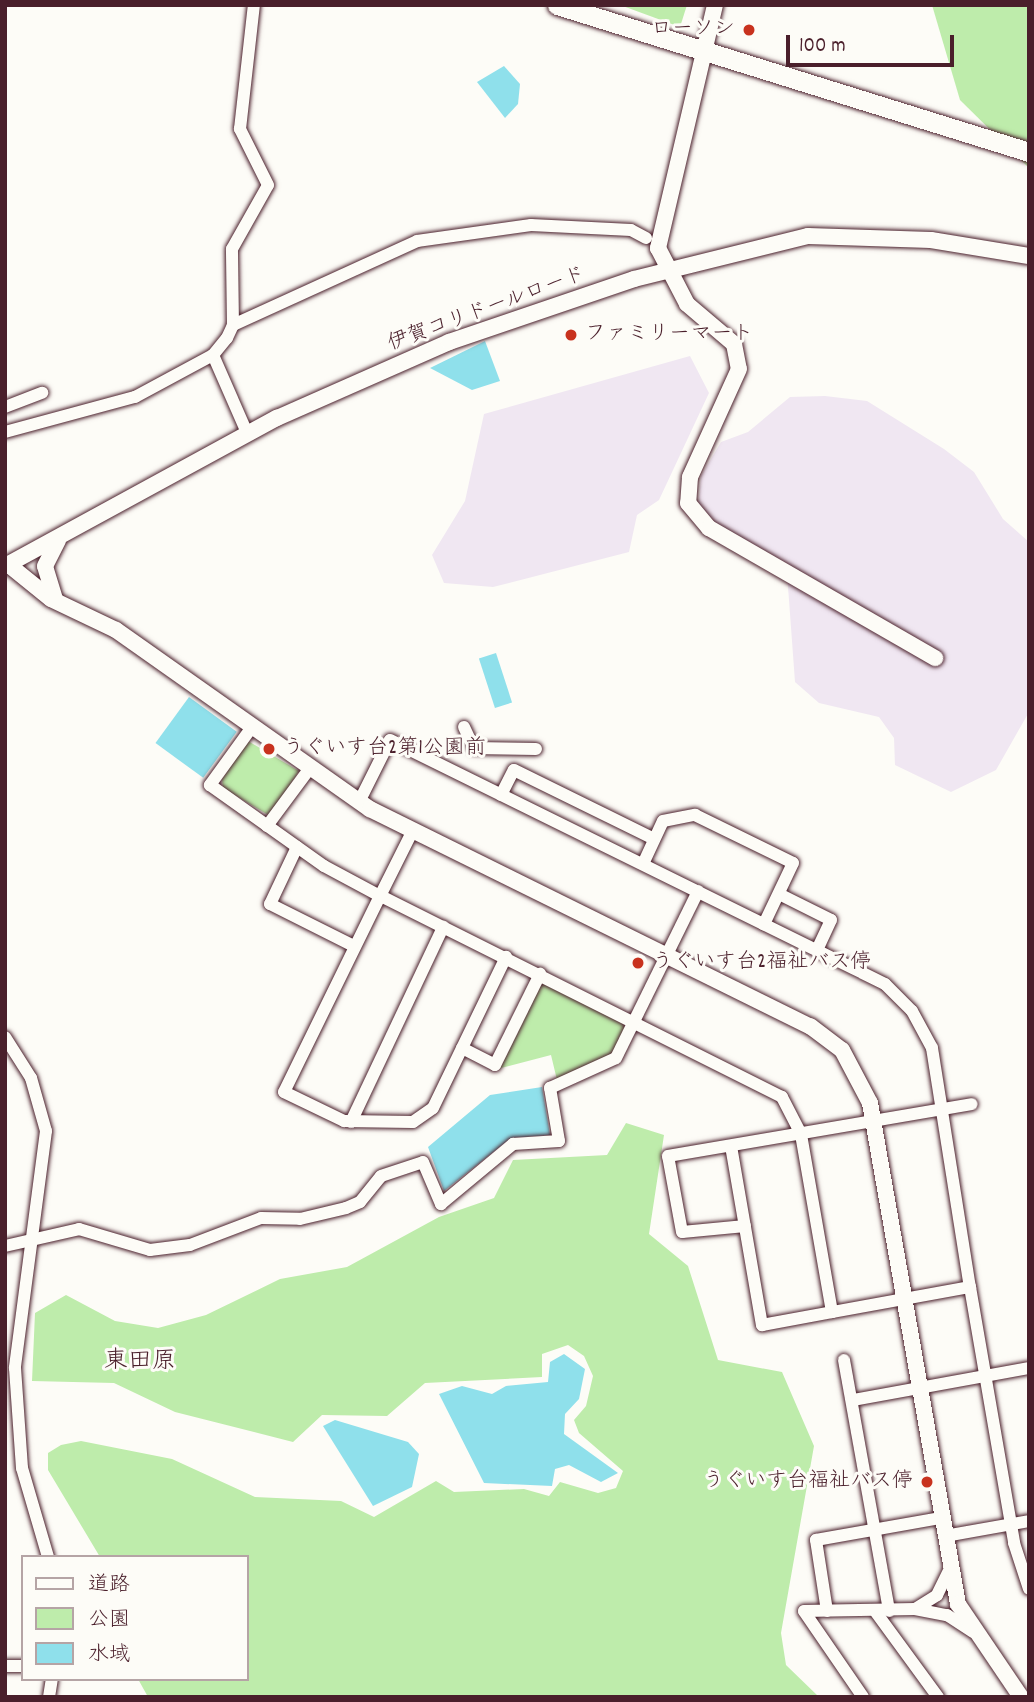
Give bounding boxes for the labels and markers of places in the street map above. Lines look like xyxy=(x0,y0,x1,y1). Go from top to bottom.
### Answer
place label: ローソン xyxy=(651,17,735,43)
marker: ローソン xyxy=(741,22,757,38)
place label: ファミリーマート xyxy=(585,322,753,348)
marker: ファミリーマート xyxy=(563,327,579,343)
place label: うぐいす台2第1公園前 xyxy=(283,736,486,762)
marker: うぐいす台2第1公園前 xyxy=(261,741,277,757)
place label: うぐいす台2福祉バス停 xyxy=(652,950,871,976)
marker: うぐいす台2福祉バス停 xyxy=(630,955,646,971)
place label: うぐいす台福祉バス停 xyxy=(703,1469,913,1495)
marker: うぐいす台福祉バス停 xyxy=(919,1474,935,1490)

